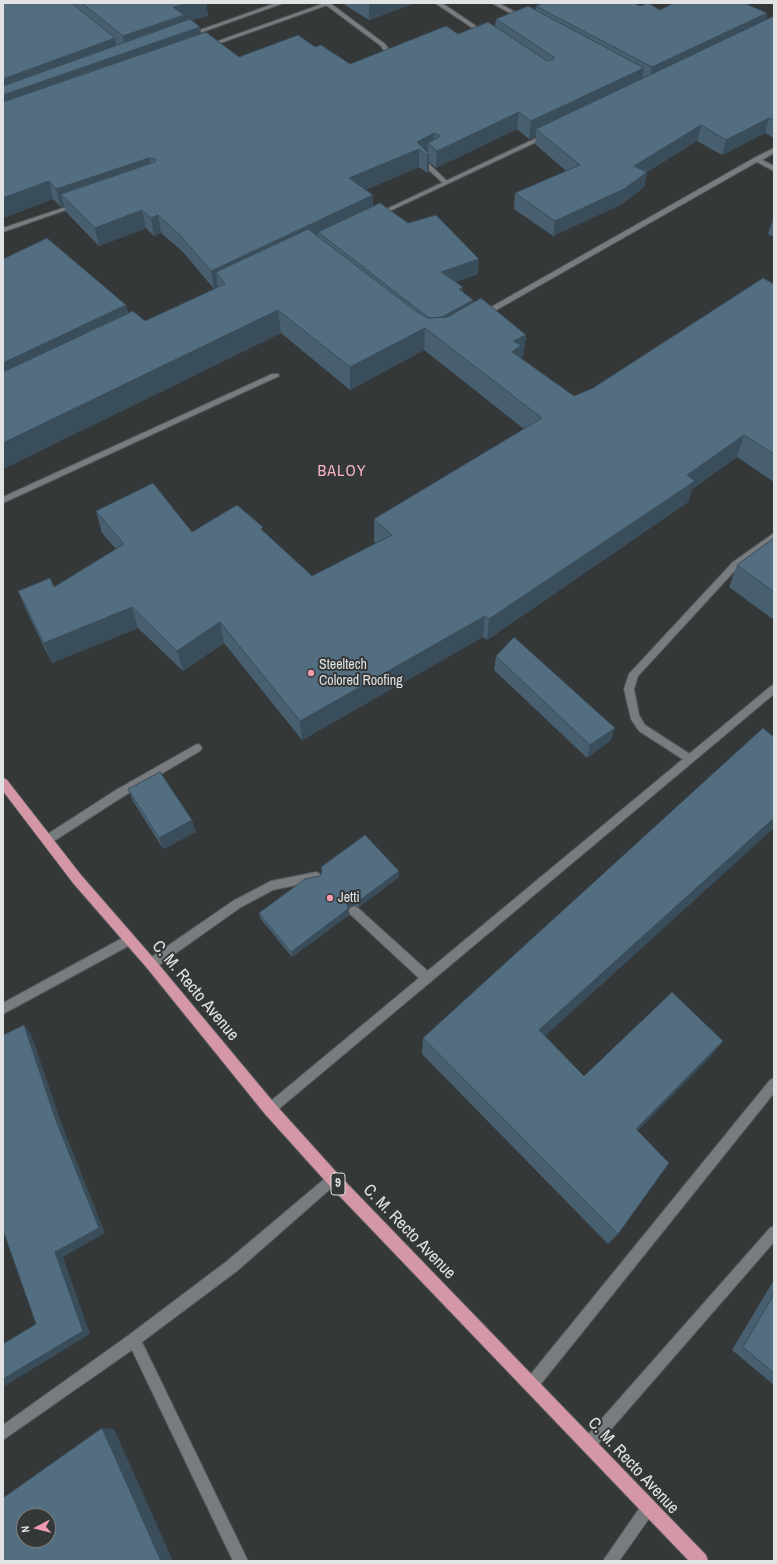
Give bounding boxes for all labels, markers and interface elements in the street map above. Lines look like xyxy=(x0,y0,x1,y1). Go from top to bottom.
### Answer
district label: BALOY xyxy=(318,462,366,482)
place label: Steeltech Colored Roofing xyxy=(319,657,403,690)
marker: Steeltech Colored Roofing xyxy=(306,668,316,678)
place label: Jetti xyxy=(338,890,360,906)
marker: Jetti xyxy=(325,893,335,903)
street label: C. M. Recto Avenue xyxy=(147,937,243,1045)
road number: 9 xyxy=(331,1173,345,1195)
street label: C. M. Recto Avenue xyxy=(358,1180,460,1284)
street label: C. M. Recto Avenue xyxy=(583,1414,683,1518)
north arrow xyxy=(16,1508,56,1548)
text: N xyxy=(18,1525,32,1533)

